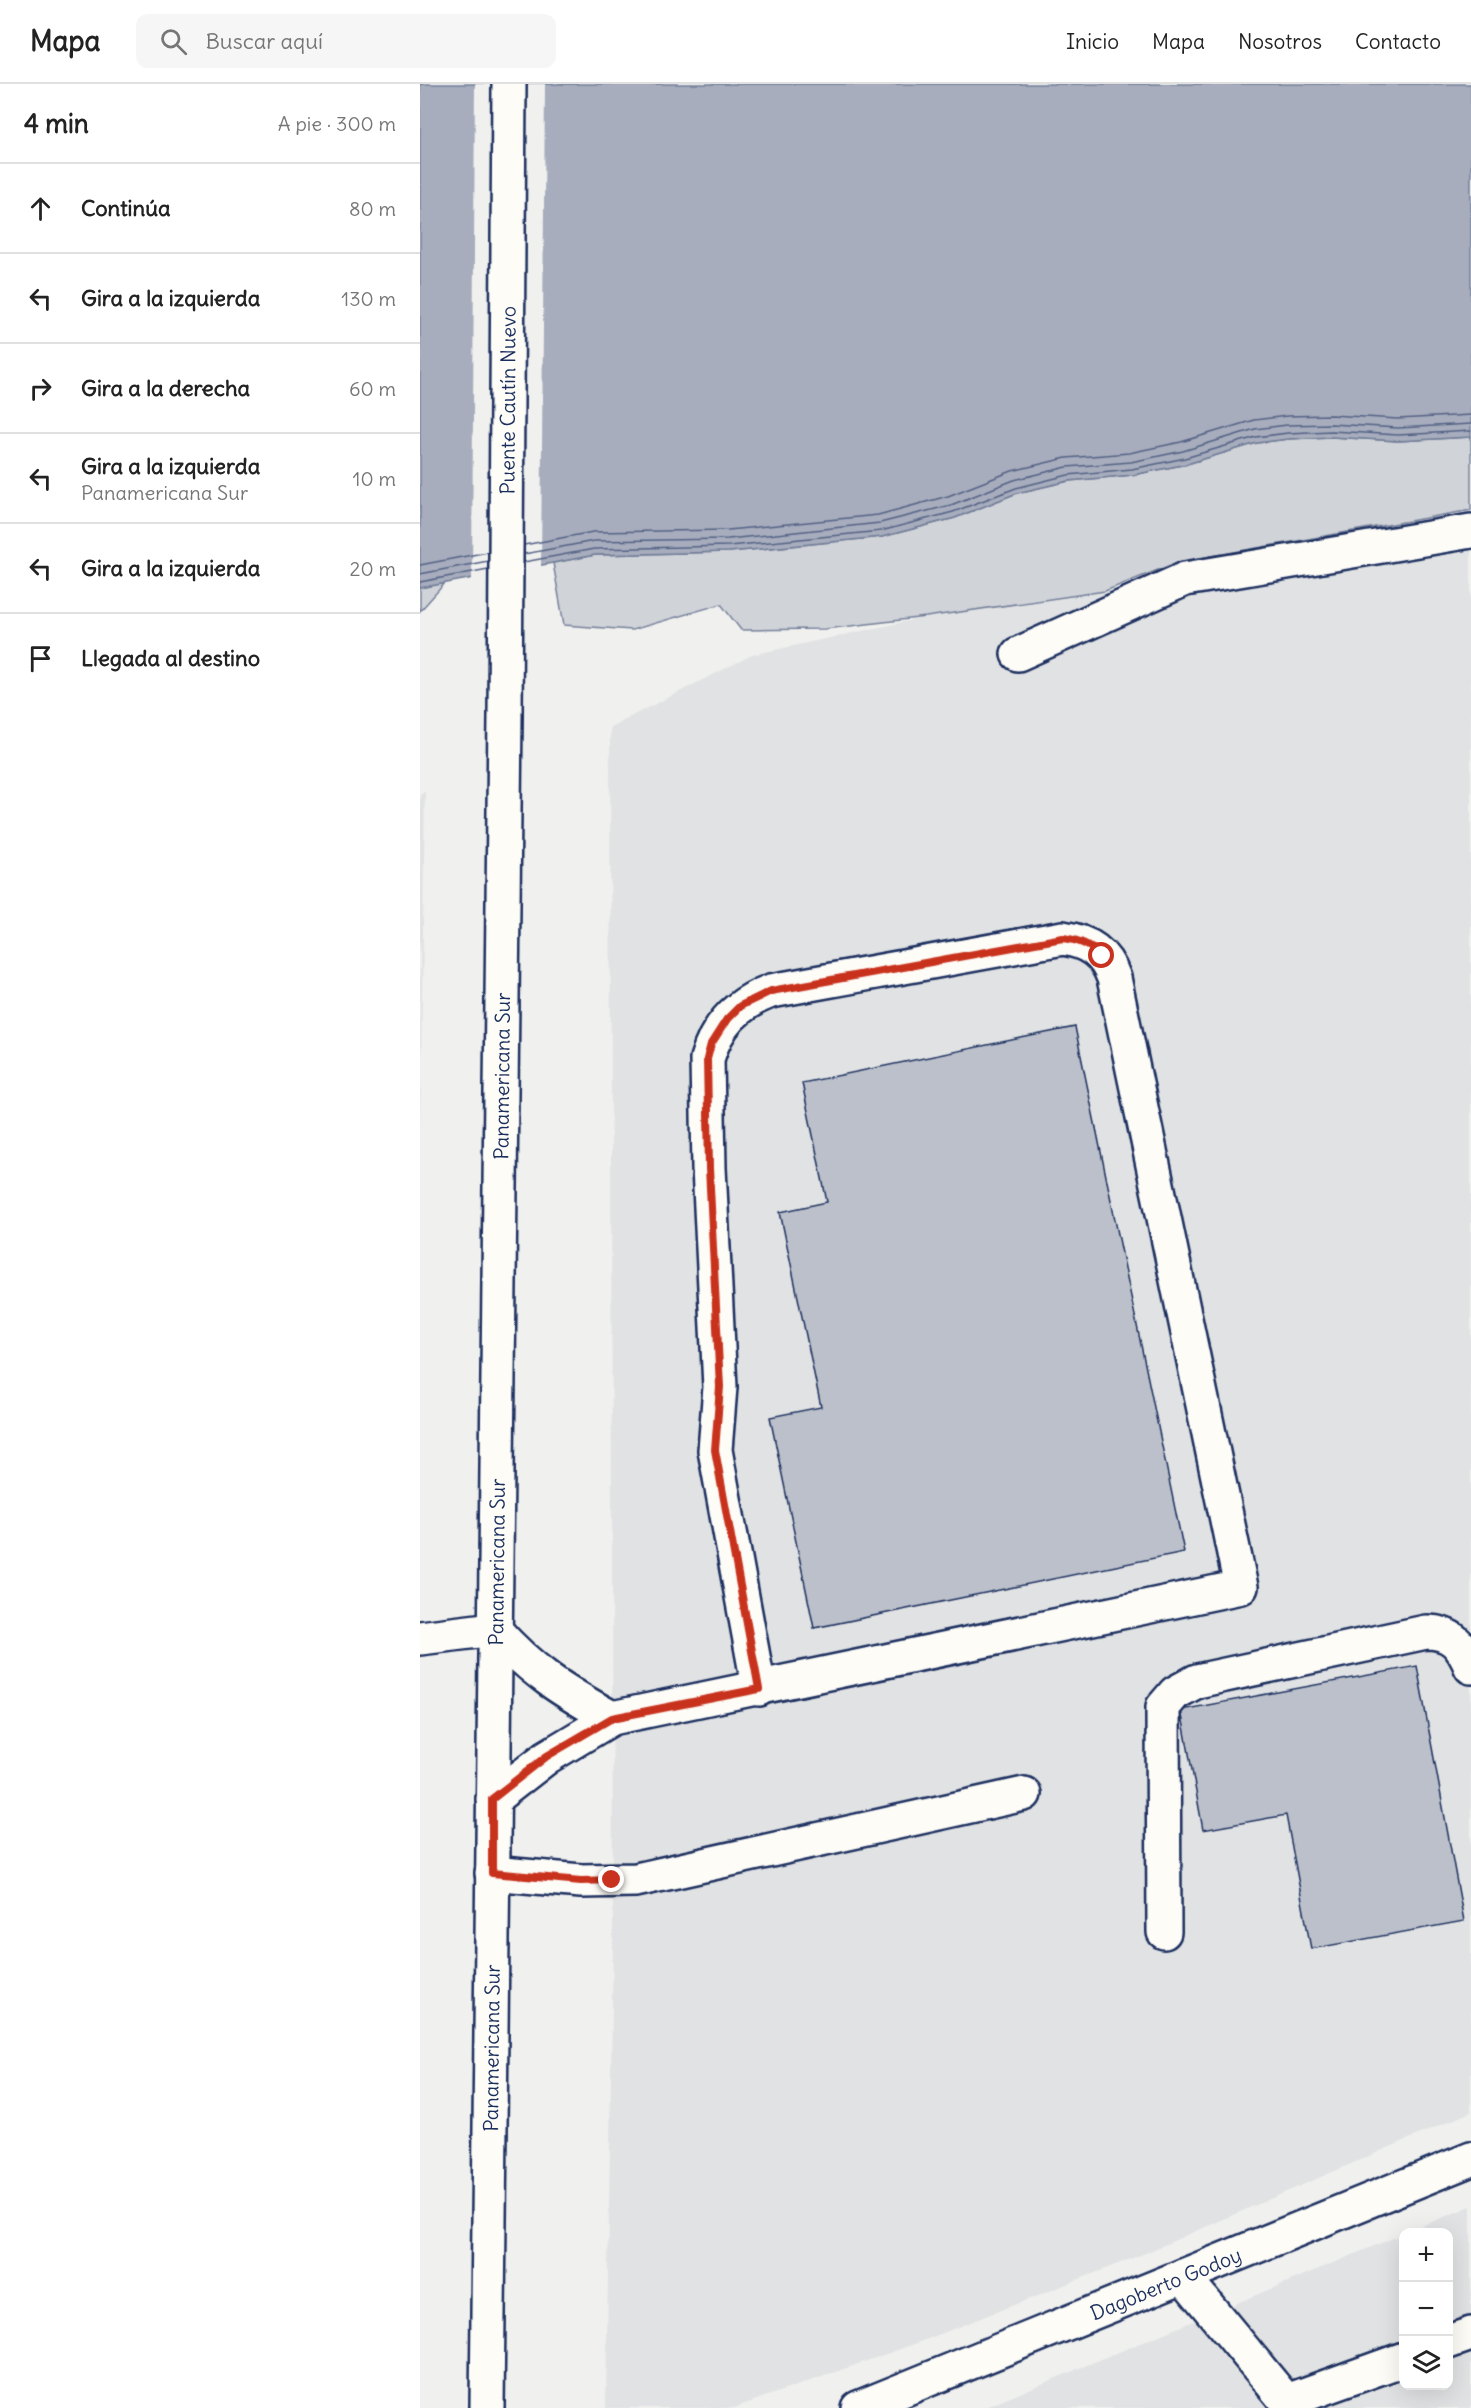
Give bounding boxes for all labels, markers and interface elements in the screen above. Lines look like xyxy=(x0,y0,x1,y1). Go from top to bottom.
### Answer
search box xyxy=(136,14,556,68)
text: Mapa xyxy=(30,23,100,59)
icon: search xyxy=(157,25,190,58)
text: Buscar aquí xyxy=(205,27,323,55)
text: Inicio xyxy=(1066,28,1119,55)
text: Mapa xyxy=(1152,28,1205,55)
text: Nosotros xyxy=(1238,28,1322,55)
text: Contacto xyxy=(1355,28,1441,55)
text: 4 min xyxy=(24,107,89,140)
text: A pie · 300 m xyxy=(278,111,396,136)
icon: ahead xyxy=(24,192,57,225)
text: Continúa xyxy=(81,194,170,222)
text: 80 m xyxy=(349,196,396,221)
icon: left xyxy=(24,282,57,315)
text: Gira a la izquierda xyxy=(81,284,260,312)
text: 130 m xyxy=(341,286,396,311)
street label: Puente Cautín Nuevo xyxy=(494,306,520,494)
icon: right xyxy=(24,372,57,405)
text: Gira a la derecha xyxy=(81,374,250,402)
text: 60 m xyxy=(349,376,396,401)
text: Gira a la izquierda xyxy=(81,452,260,480)
icon: left xyxy=(24,462,57,495)
text: 10 m xyxy=(353,466,396,491)
text: Panamericana Sur xyxy=(81,480,248,505)
icon: left xyxy=(24,552,57,585)
text: Gira a la izquierda xyxy=(81,554,260,582)
text: 20 m xyxy=(350,556,396,581)
icon: arrive xyxy=(24,642,57,675)
text: Llegada al destino xyxy=(81,644,260,672)
route start xyxy=(1088,942,1114,968)
street label: Panamericana Sur xyxy=(488,992,515,1160)
street label: Panamericana Sur xyxy=(483,1478,509,1646)
route end xyxy=(598,1866,624,1892)
street label: Panamericana Sur xyxy=(477,1964,504,2132)
map controls xyxy=(1399,2228,1453,2390)
button: + xyxy=(1399,2228,1453,2282)
street label: Dagoberto Godoy xyxy=(1086,2241,1245,2325)
button: − xyxy=(1399,2282,1453,2336)
button: layers xyxy=(1399,2336,1453,2390)

